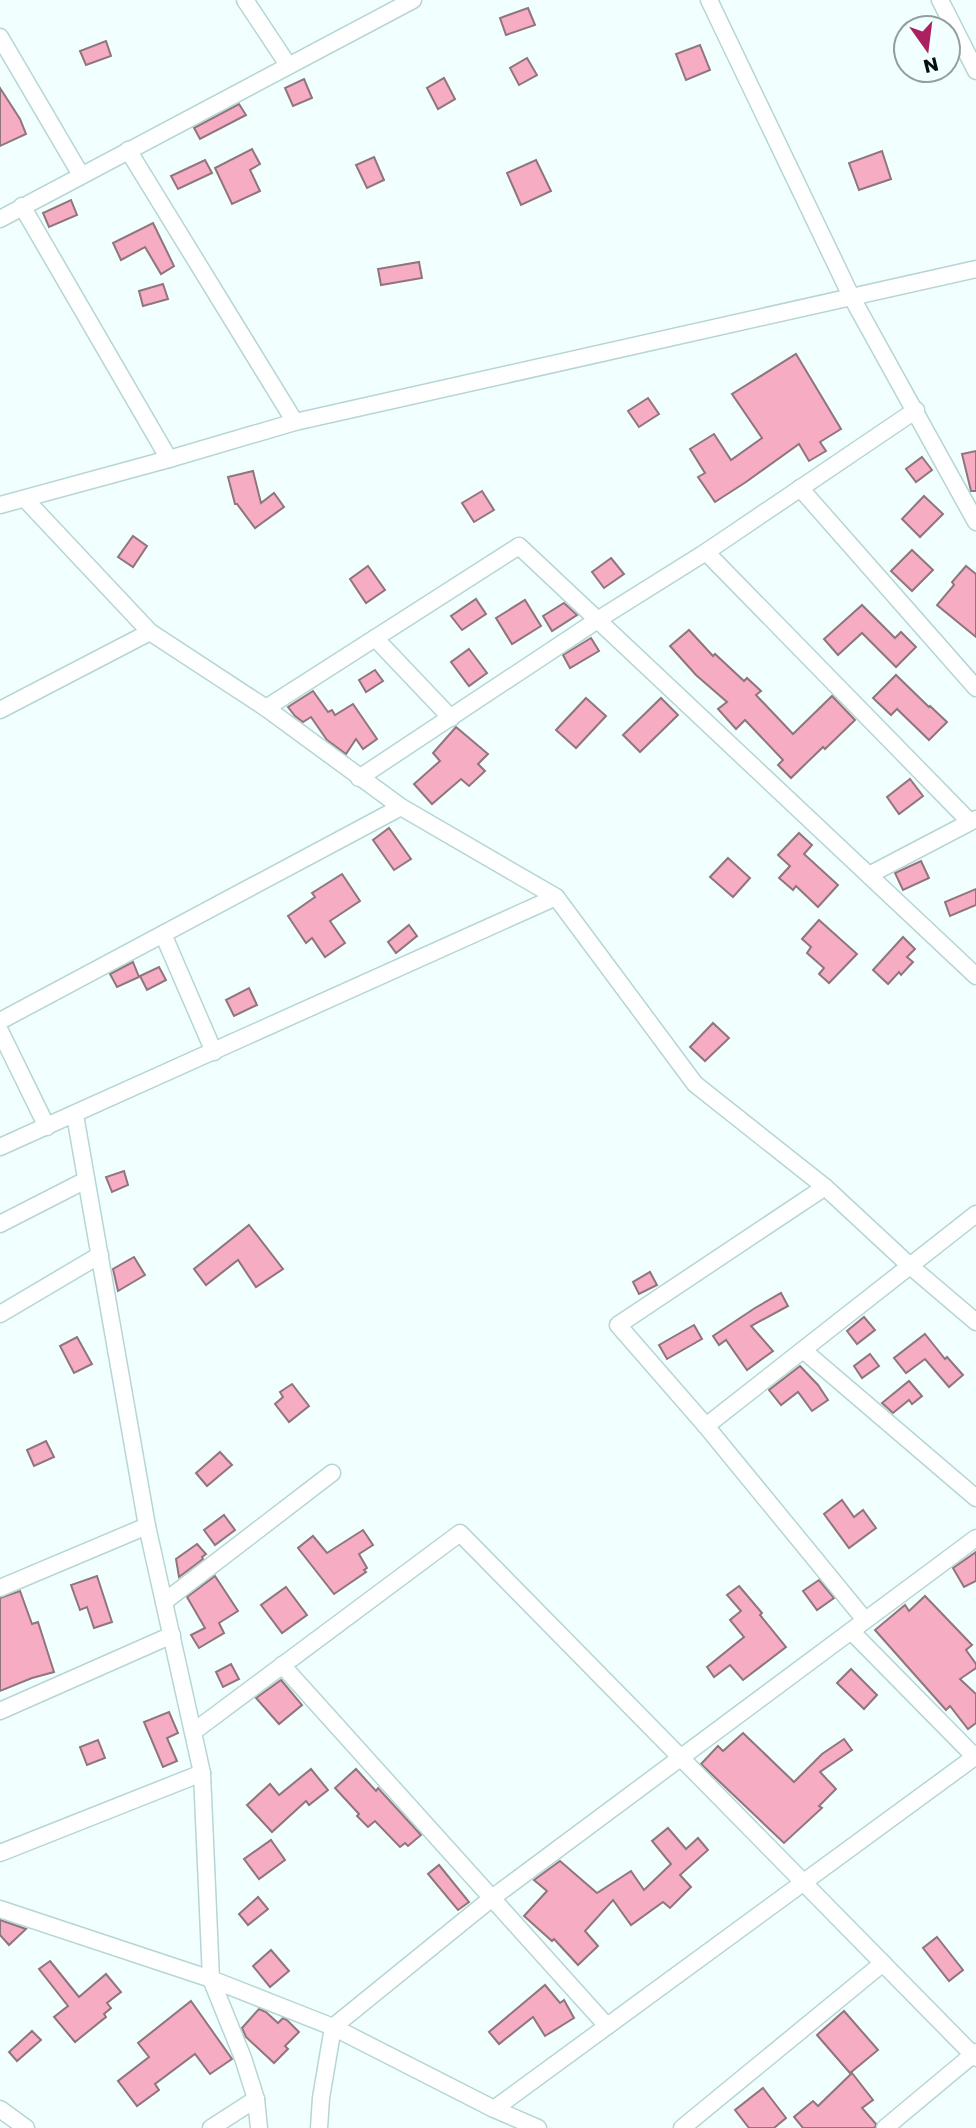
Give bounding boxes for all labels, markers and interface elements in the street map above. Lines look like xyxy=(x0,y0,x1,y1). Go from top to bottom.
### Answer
north arrow xyxy=(892,14,962,84)
text: N xyxy=(921,50,941,80)

